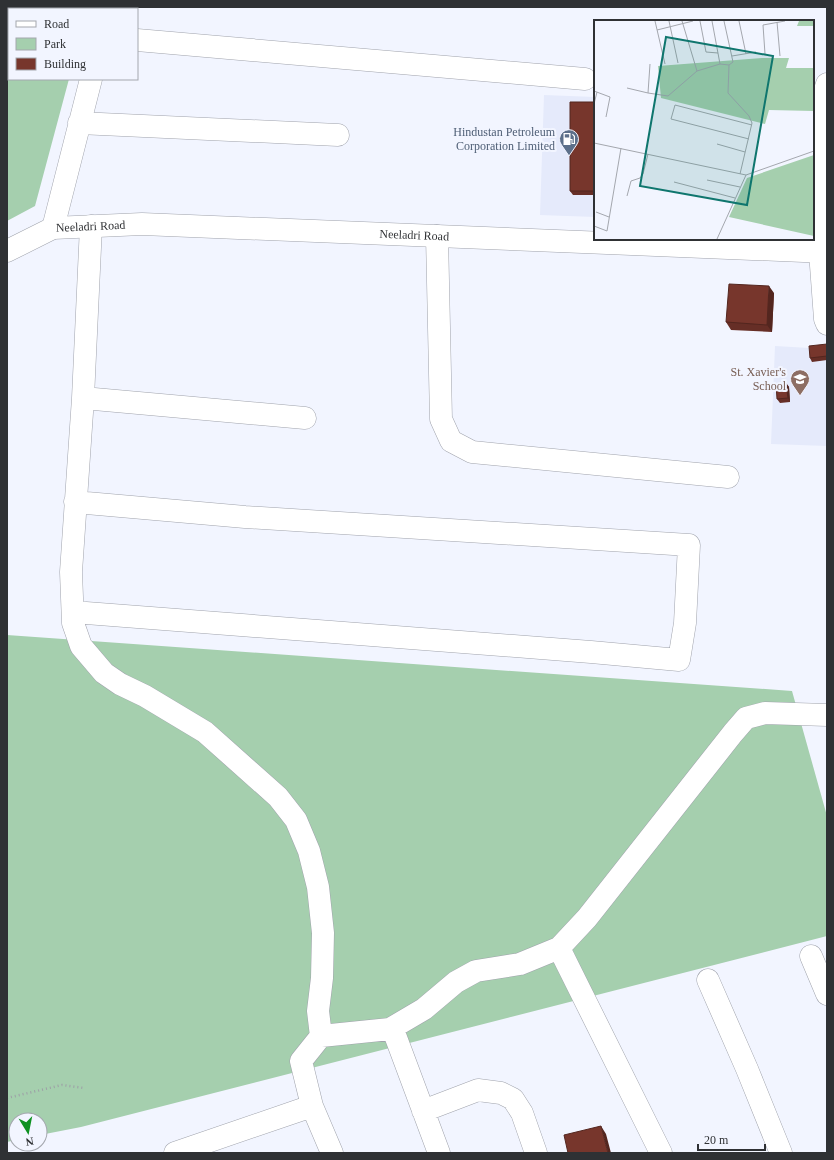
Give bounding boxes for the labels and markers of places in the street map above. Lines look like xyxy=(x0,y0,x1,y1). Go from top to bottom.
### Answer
place label: Hindustan Petroleum Corporation Limited xyxy=(453,125,556,153)
fuel station icon: Hindustan Petroleum Corporation Limited xyxy=(558,128,580,156)
place label: St. Xavier's School xyxy=(731,365,787,393)
school or university icon: St. Xavier's School xyxy=(789,368,811,396)

